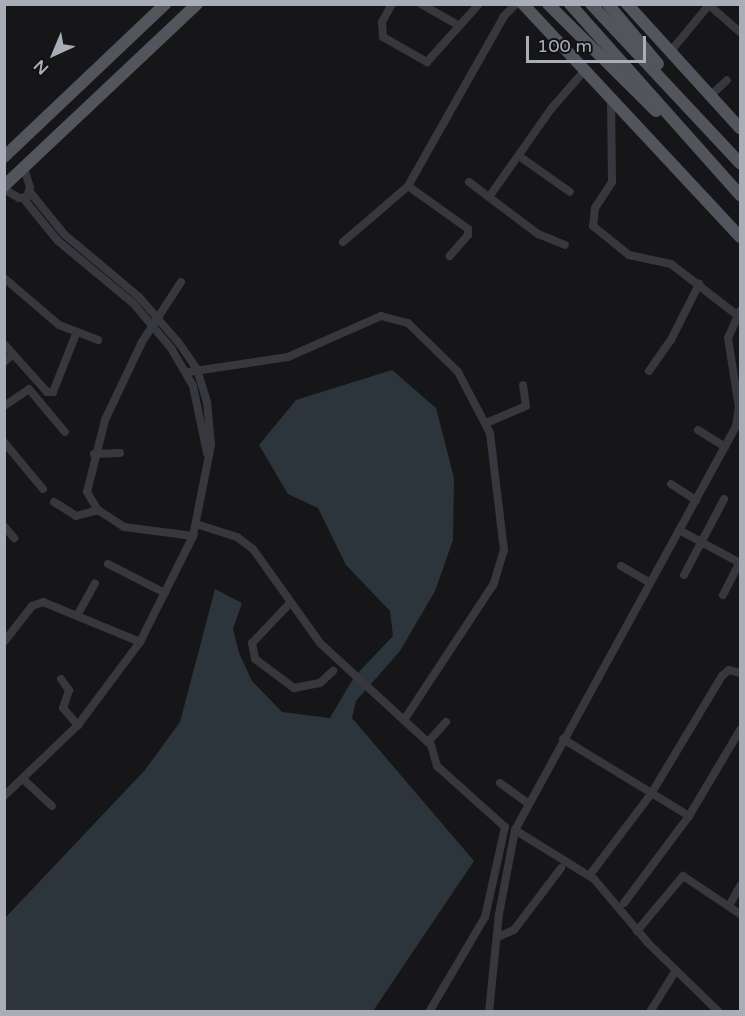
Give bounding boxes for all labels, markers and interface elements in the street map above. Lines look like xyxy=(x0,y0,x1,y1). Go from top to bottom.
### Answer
north arrow xyxy=(24,24,84,84)
scale bar xyxy=(529,24,649,62)
text: 100 m xyxy=(537,35,592,57)
text: N xyxy=(30,55,53,79)

